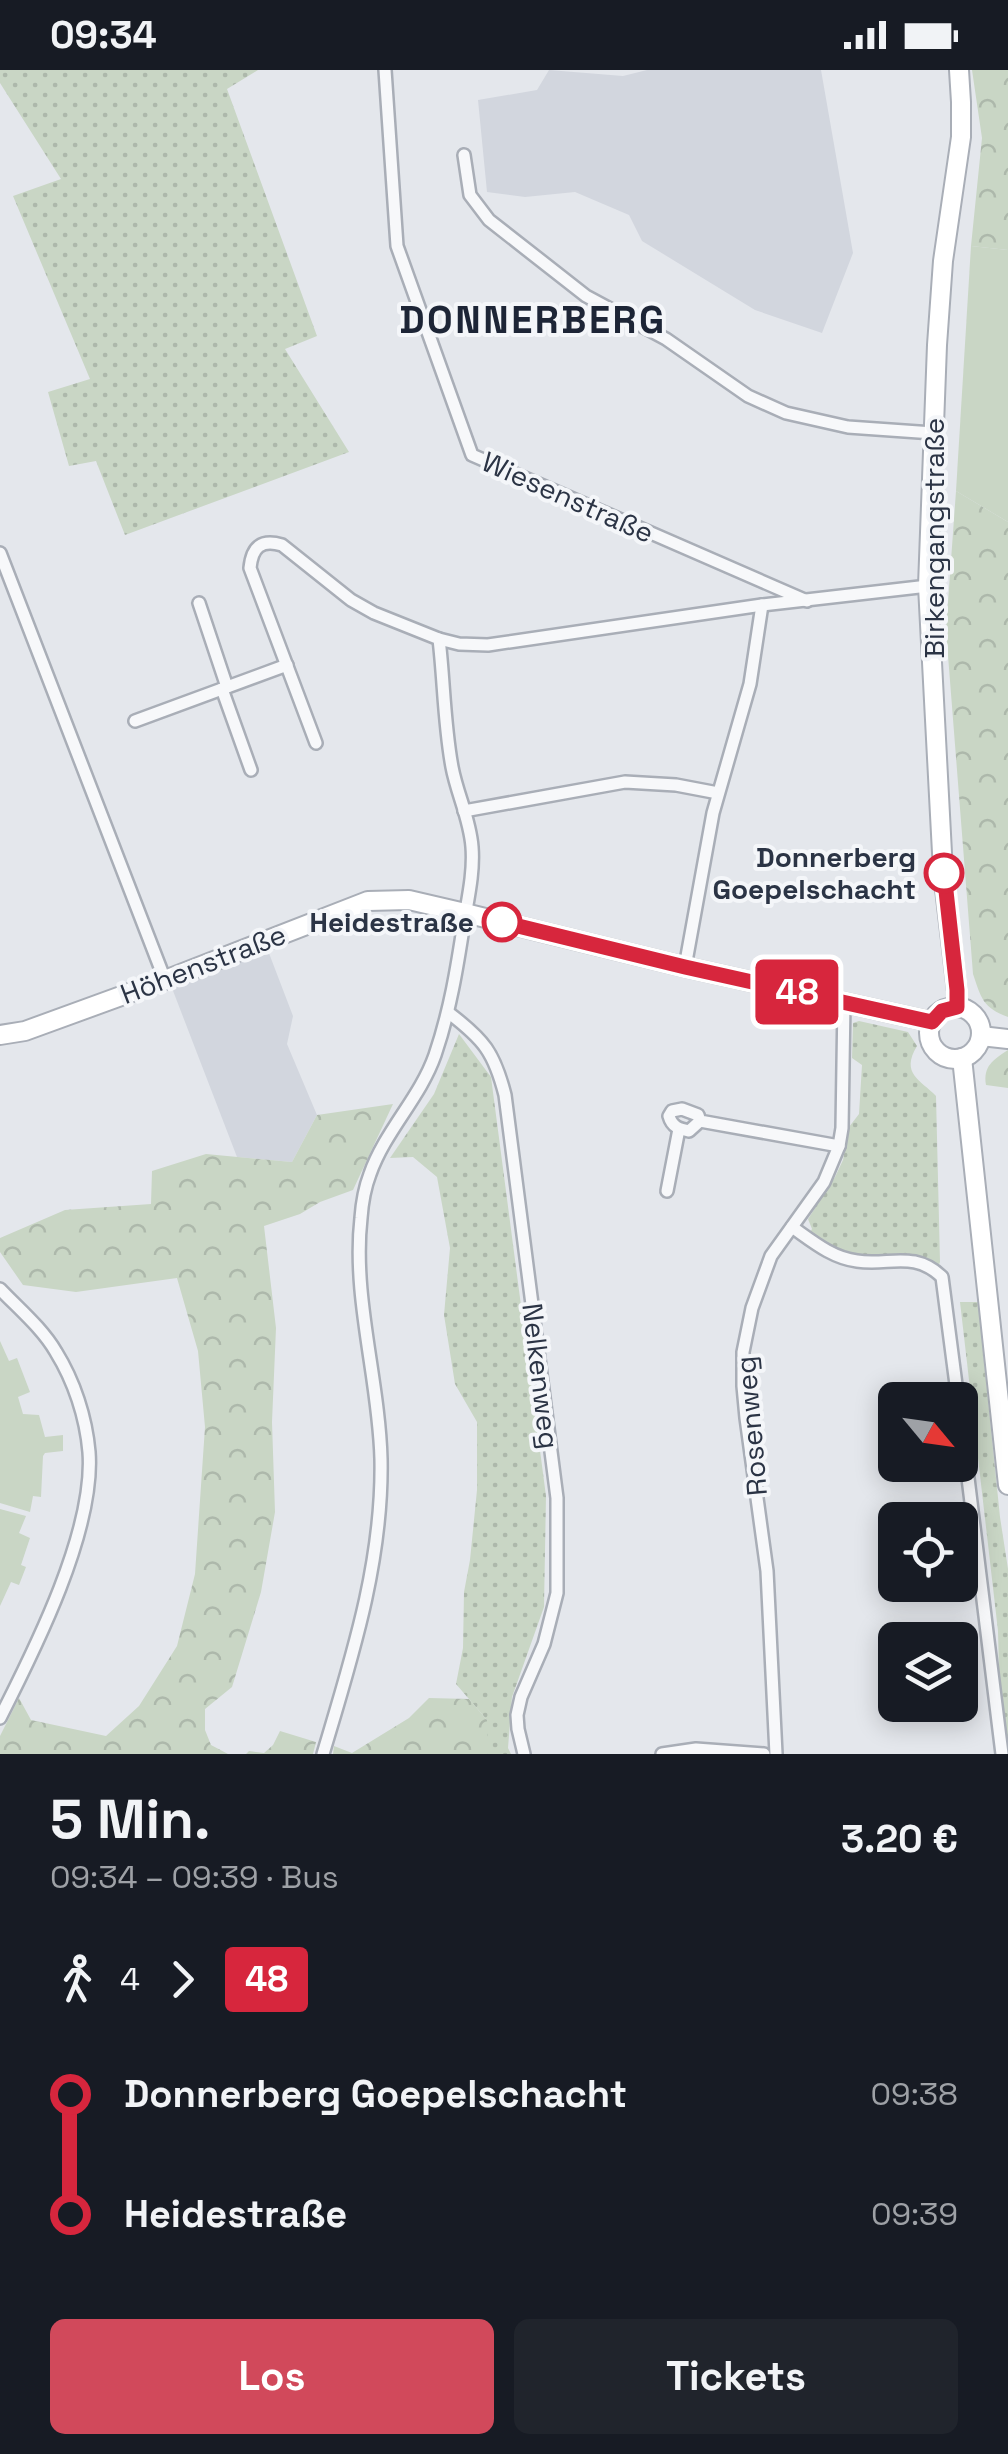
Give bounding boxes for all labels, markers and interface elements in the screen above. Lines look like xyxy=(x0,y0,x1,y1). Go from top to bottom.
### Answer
text: 09:34 xyxy=(50,11,157,59)
district label: DONNERBERG xyxy=(399,296,667,344)
street label: Birkengangstraße xyxy=(916,418,952,658)
street label: Wiesenstraße xyxy=(477,443,659,551)
place label: Donnerberg Goepelschacht xyxy=(712,839,916,907)
marker: Donnerberg Goepelschacht xyxy=(925,854,963,892)
marker: Heidestraße xyxy=(483,903,521,941)
place label: Heidestraße xyxy=(310,904,474,940)
street label: Höhenstraße xyxy=(115,916,291,1012)
line badge: 48 xyxy=(752,960,842,1024)
text: 48 xyxy=(775,970,819,1014)
street label: Nelkenweg xyxy=(514,1301,568,1451)
street label: Rosenweg xyxy=(727,1355,775,1497)
north arrow xyxy=(878,1382,978,1482)
map controls xyxy=(878,1382,978,1722)
button: locate xyxy=(878,1502,978,1602)
button: layers xyxy=(878,1622,978,1722)
text: 5 Min. xyxy=(50,1784,210,1854)
text: 3.20 € xyxy=(841,1815,958,1863)
text: 09:34 – 09:39 · Bus xyxy=(50,1857,339,1897)
icon: walk xyxy=(50,1952,105,2007)
icon: forward xyxy=(155,1952,210,2007)
text: 48 xyxy=(245,1957,288,2001)
text: 4 xyxy=(120,1959,140,1999)
text: Donnerberg Goepelschacht xyxy=(124,2070,627,2118)
text: 09:38 xyxy=(871,2074,958,2114)
text: Heidestraße xyxy=(124,2190,347,2238)
text: 09:39 xyxy=(871,2194,958,2234)
button: Los xyxy=(50,2319,494,2434)
button: Tickets xyxy=(514,2319,958,2434)

